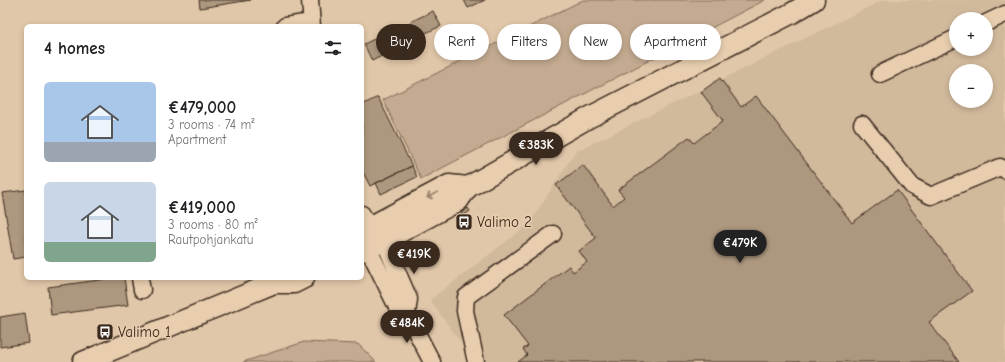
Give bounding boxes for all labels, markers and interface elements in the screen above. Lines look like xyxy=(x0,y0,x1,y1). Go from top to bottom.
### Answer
map controls xyxy=(949,12,993,108)
button: + xyxy=(949,12,993,56)
chip: Buy xyxy=(376,24,426,60)
chip: Rent xyxy=(434,24,489,60)
chip: Filters xyxy=(497,24,561,60)
chip: New xyxy=(569,24,622,60)
chip: Apartment xyxy=(630,24,721,60)
icon: filters xyxy=(322,37,344,59)
text: 4 homes xyxy=(44,39,105,58)
button: − xyxy=(949,64,993,108)
icon: home xyxy=(76,98,124,146)
text: €479,000 xyxy=(168,98,236,117)
text: 3 rooms · 74 m² xyxy=(168,117,254,132)
text: Apartment xyxy=(168,132,226,147)
pin: €383K xyxy=(508,132,564,166)
text: €383K xyxy=(518,137,554,152)
one-way arrow xyxy=(426,192,438,199)
icon: home xyxy=(76,198,124,246)
text: €419,000 xyxy=(168,198,236,217)
bus stop icon: Valimo 2 xyxy=(454,212,474,232)
place label: Valimo 2 xyxy=(477,213,532,231)
text: 3 rooms · 80 m² xyxy=(168,217,258,232)
pin: €479K xyxy=(712,230,768,264)
text: Rautpohjankatu xyxy=(168,232,253,247)
text: €479K xyxy=(723,235,757,250)
pin: €419K xyxy=(386,241,442,275)
text: €419K xyxy=(397,246,431,261)
pin: €484K xyxy=(379,310,435,344)
text: €484K xyxy=(389,315,425,330)
bus stop icon: Valimo 1 xyxy=(95,322,115,342)
place label: Valimo 1 xyxy=(118,323,171,341)

